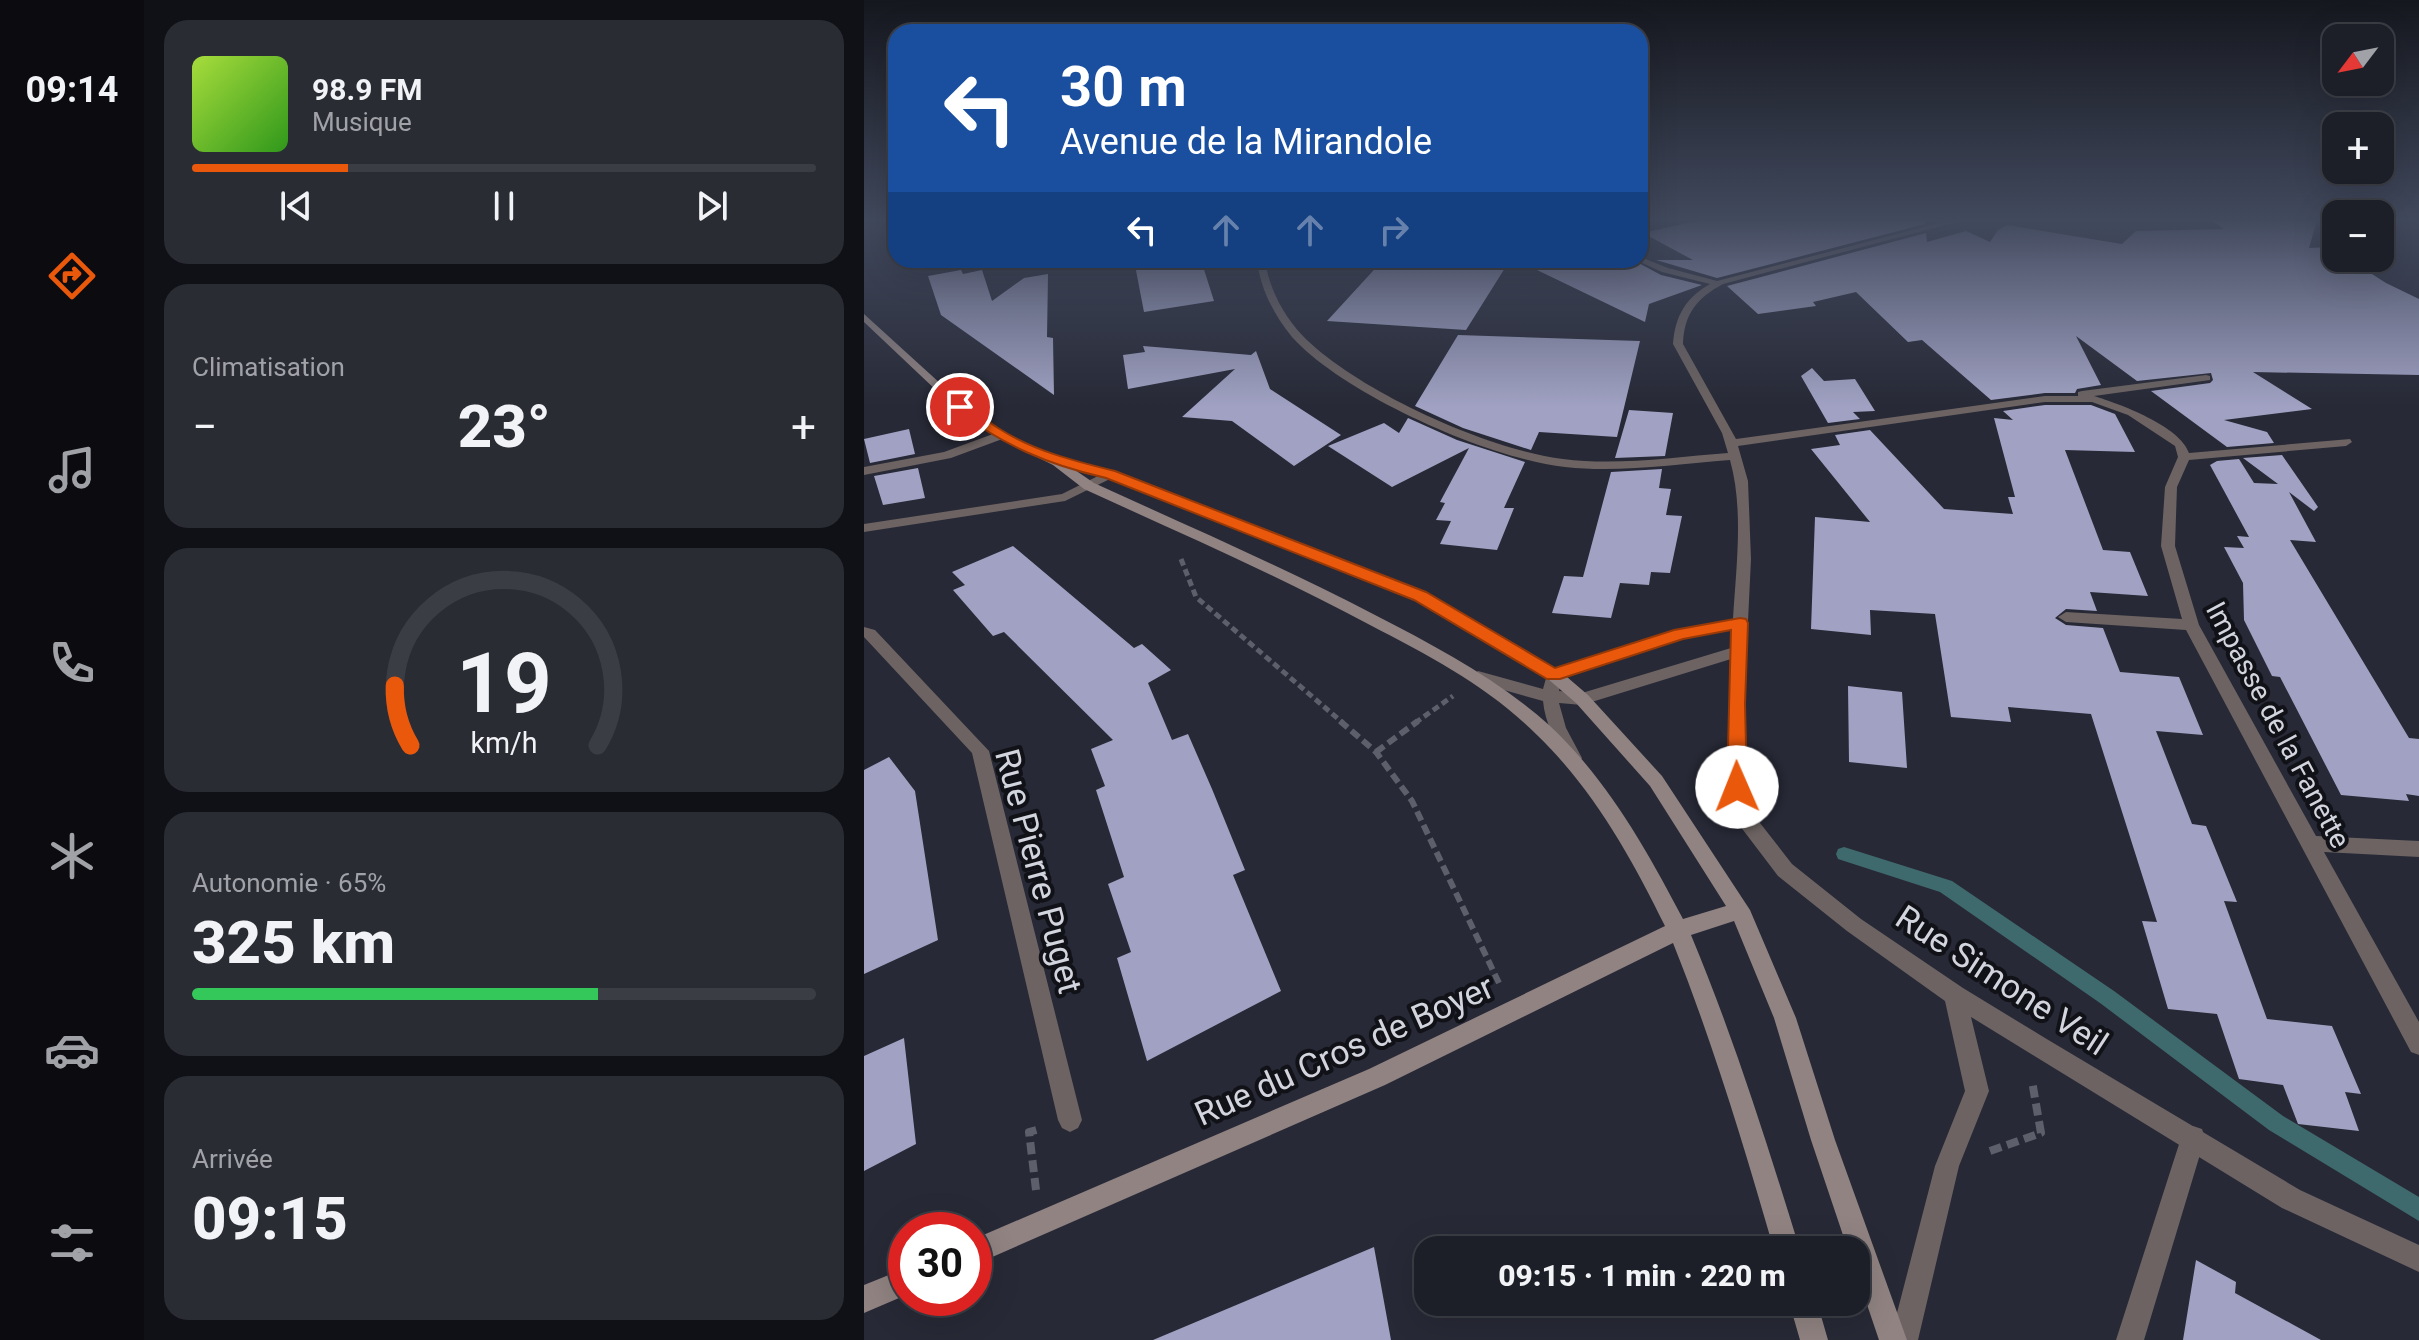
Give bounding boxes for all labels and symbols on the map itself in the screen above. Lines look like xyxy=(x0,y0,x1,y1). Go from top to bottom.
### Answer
north arrow xyxy=(2322,24,2394,96)
pin xyxy=(926,373,994,441)
street label: Impasse de la Fanette xyxy=(2199,596,2357,854)
street label: Rue Pierre Puget xyxy=(987,744,1091,998)
position arrow xyxy=(1695,745,1779,829)
street label: Rue Simone Veil xyxy=(1889,897,2115,1063)
street label: Rue du Cros de Boyer xyxy=(1189,966,1500,1134)
speed limit sign: 30 xyxy=(888,1212,992,1316)

